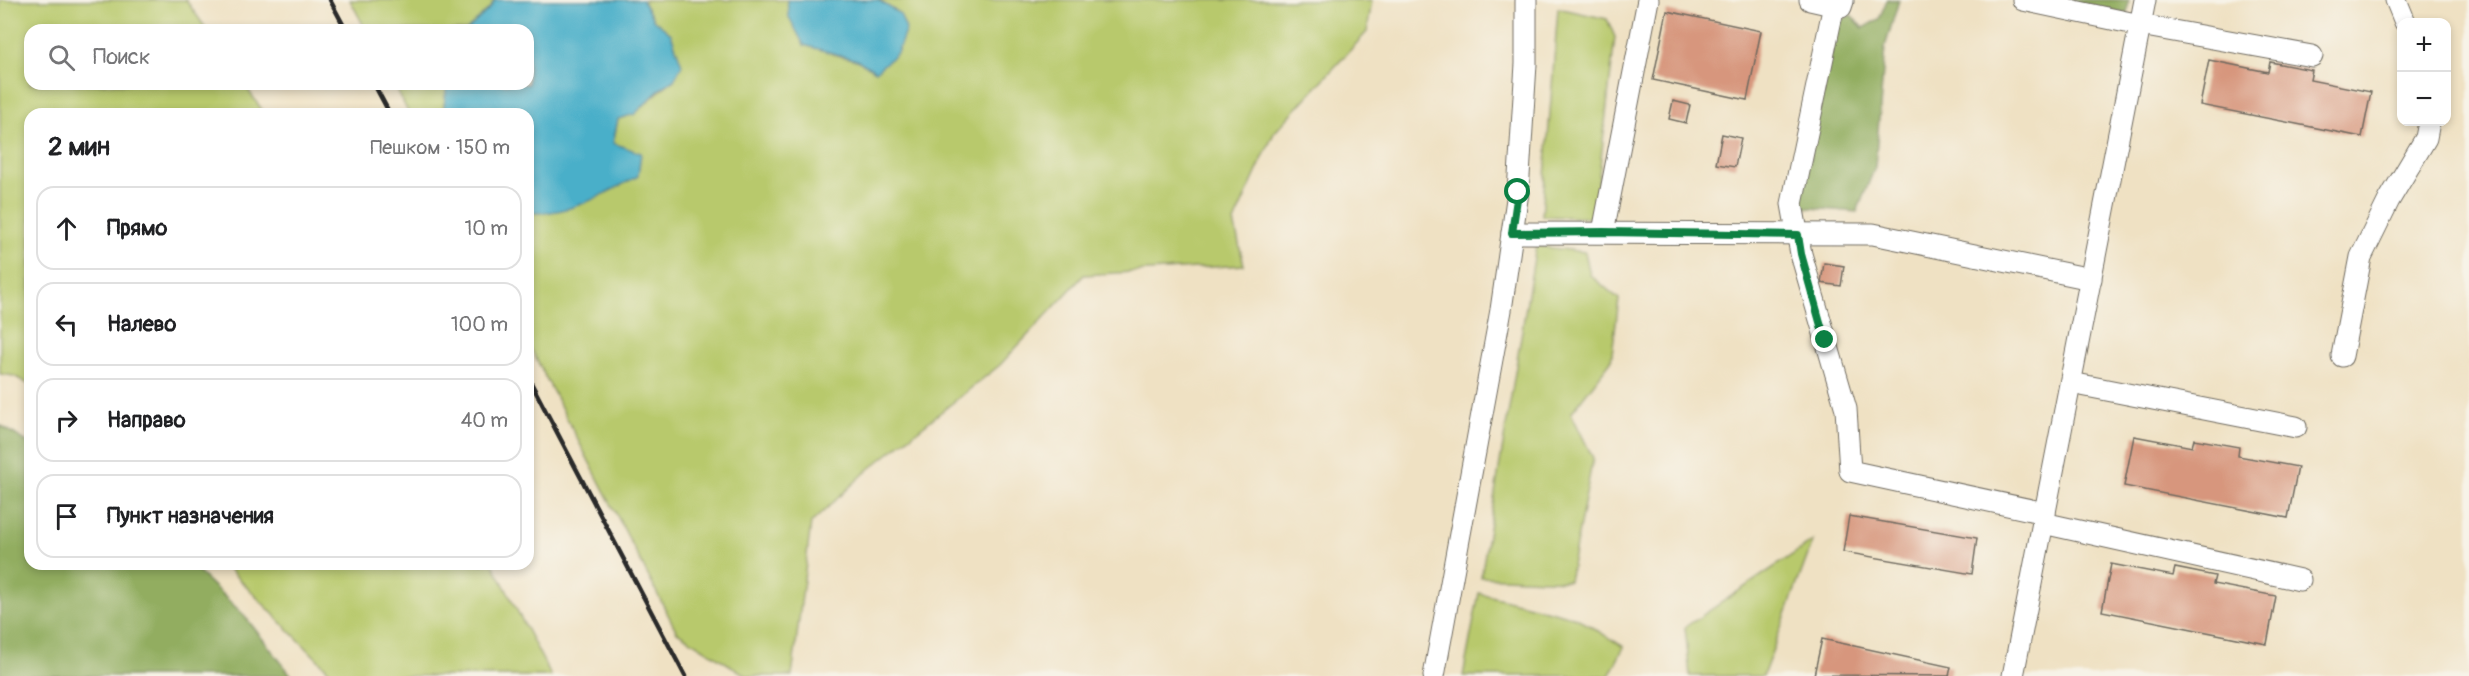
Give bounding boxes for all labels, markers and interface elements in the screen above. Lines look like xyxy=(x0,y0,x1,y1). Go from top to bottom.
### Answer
map controls xyxy=(2397,18,2451,126)
button: + xyxy=(2397,18,2451,72)
search box xyxy=(24,24,534,90)
icon: search xyxy=(45,41,78,74)
text: Поиск xyxy=(93,43,150,71)
button: − xyxy=(2397,72,2451,126)
text: 2 мин xyxy=(48,131,110,163)
text: Пешком · 150 m xyxy=(370,135,510,160)
route start xyxy=(1504,178,1530,204)
icon: ahead xyxy=(50,212,83,245)
text: Прямо xyxy=(107,214,167,242)
text: 10 m xyxy=(464,216,508,241)
icon: left xyxy=(50,308,83,341)
text: Налево xyxy=(107,310,176,338)
text: 100 m xyxy=(451,312,508,337)
route end xyxy=(1811,326,1837,352)
icon: right xyxy=(50,404,83,437)
text: Направо xyxy=(107,406,186,434)
text: 40 m xyxy=(461,408,508,433)
icon: arrive xyxy=(50,500,83,533)
text: Пункт назначения xyxy=(107,502,274,530)

